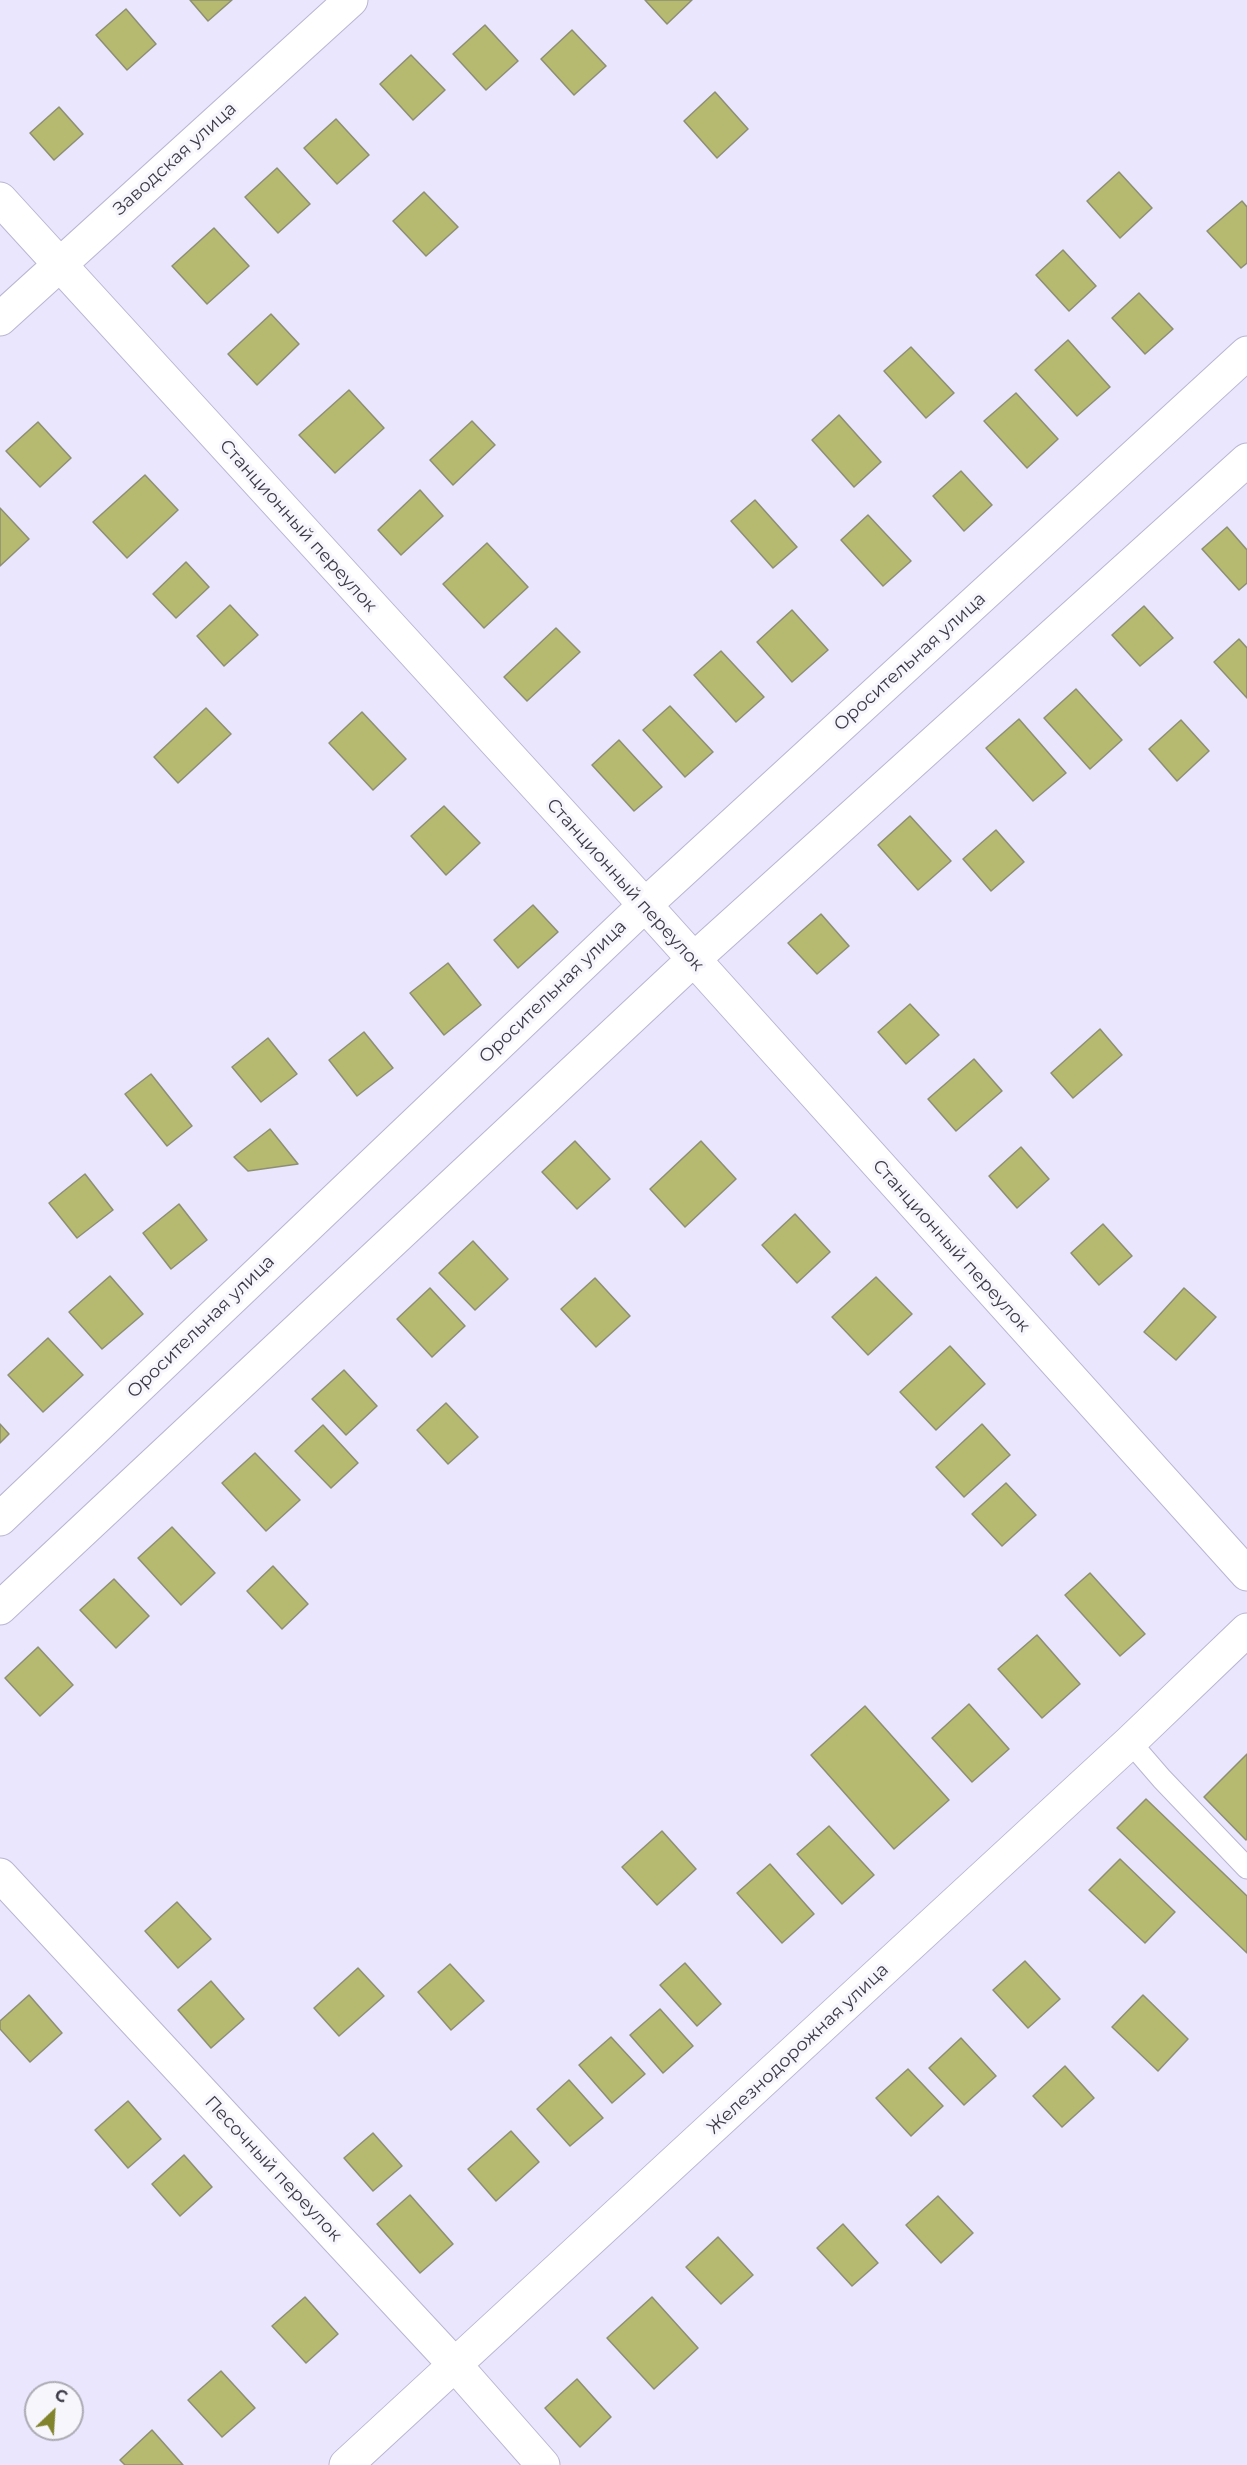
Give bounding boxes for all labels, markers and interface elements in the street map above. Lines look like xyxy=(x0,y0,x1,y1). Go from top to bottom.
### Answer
street label: Заводская улица xyxy=(109,98,241,220)
street label: Станционный переулок xyxy=(215,435,381,617)
street label: Оросительная улица xyxy=(830,588,990,736)
street label: Станционный переулок xyxy=(542,794,708,976)
street label: Оросительная улица xyxy=(475,916,631,1068)
street label: Станционный переулок xyxy=(868,1155,1034,1337)
street label: Оросительная улица xyxy=(123,1251,279,1403)
street label: Железнодорожная улица xyxy=(703,1959,893,2139)
street label: Песочный переулок xyxy=(200,2092,346,2246)
north arrow xyxy=(24,2381,84,2441)
text: С xyxy=(52,2385,70,2407)

